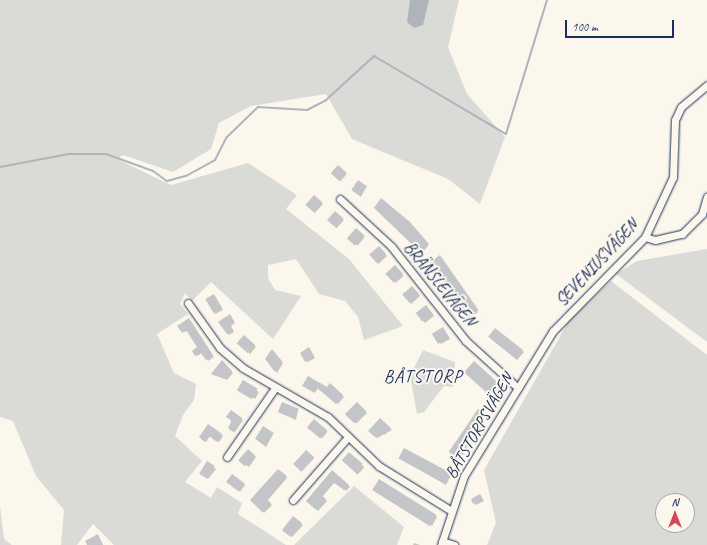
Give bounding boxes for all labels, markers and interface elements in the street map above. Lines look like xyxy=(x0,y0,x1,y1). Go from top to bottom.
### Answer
scale bar xyxy=(567,12,676,38)
text: 100 m xyxy=(572,19,598,35)
street label: SEVENIUSVÄGEN xyxy=(552,215,642,311)
street label: BRÄNSLEVÄGEN xyxy=(400,237,480,331)
district label: BÅTSTORP xyxy=(384,365,462,387)
street label: BÅTSTORPSVÄGEN xyxy=(441,370,517,482)
north arrow xyxy=(655,493,695,533)
text: N xyxy=(672,495,678,509)

